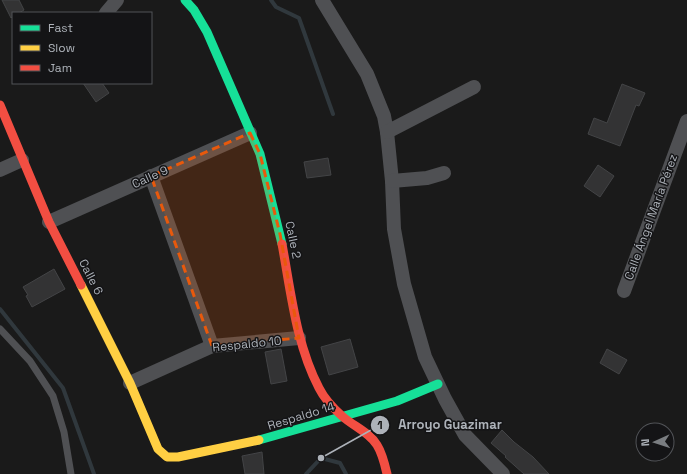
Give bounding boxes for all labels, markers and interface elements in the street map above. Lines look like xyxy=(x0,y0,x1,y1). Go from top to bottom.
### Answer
legend xyxy=(12,12,152,84)
text: Fast xyxy=(48,20,73,36)
text: Slow xyxy=(48,40,75,56)
text: Jam xyxy=(48,60,72,76)
street label: Calle Ángel María Pérez xyxy=(621,152,681,282)
street label: Calle 9 xyxy=(129,162,171,192)
street label: Calle 2 xyxy=(281,220,305,260)
street label: Calle 6 xyxy=(75,256,107,298)
street label: Respaldo 10 xyxy=(212,332,282,356)
street label: Respaldo 14 xyxy=(266,398,337,434)
callout: Arroyo Guazimar xyxy=(370,412,510,437)
text: Arroyo Guazimar xyxy=(398,416,502,433)
text: 1 xyxy=(377,417,383,433)
north arrow xyxy=(635,422,675,462)
text: N xyxy=(638,438,652,447)

